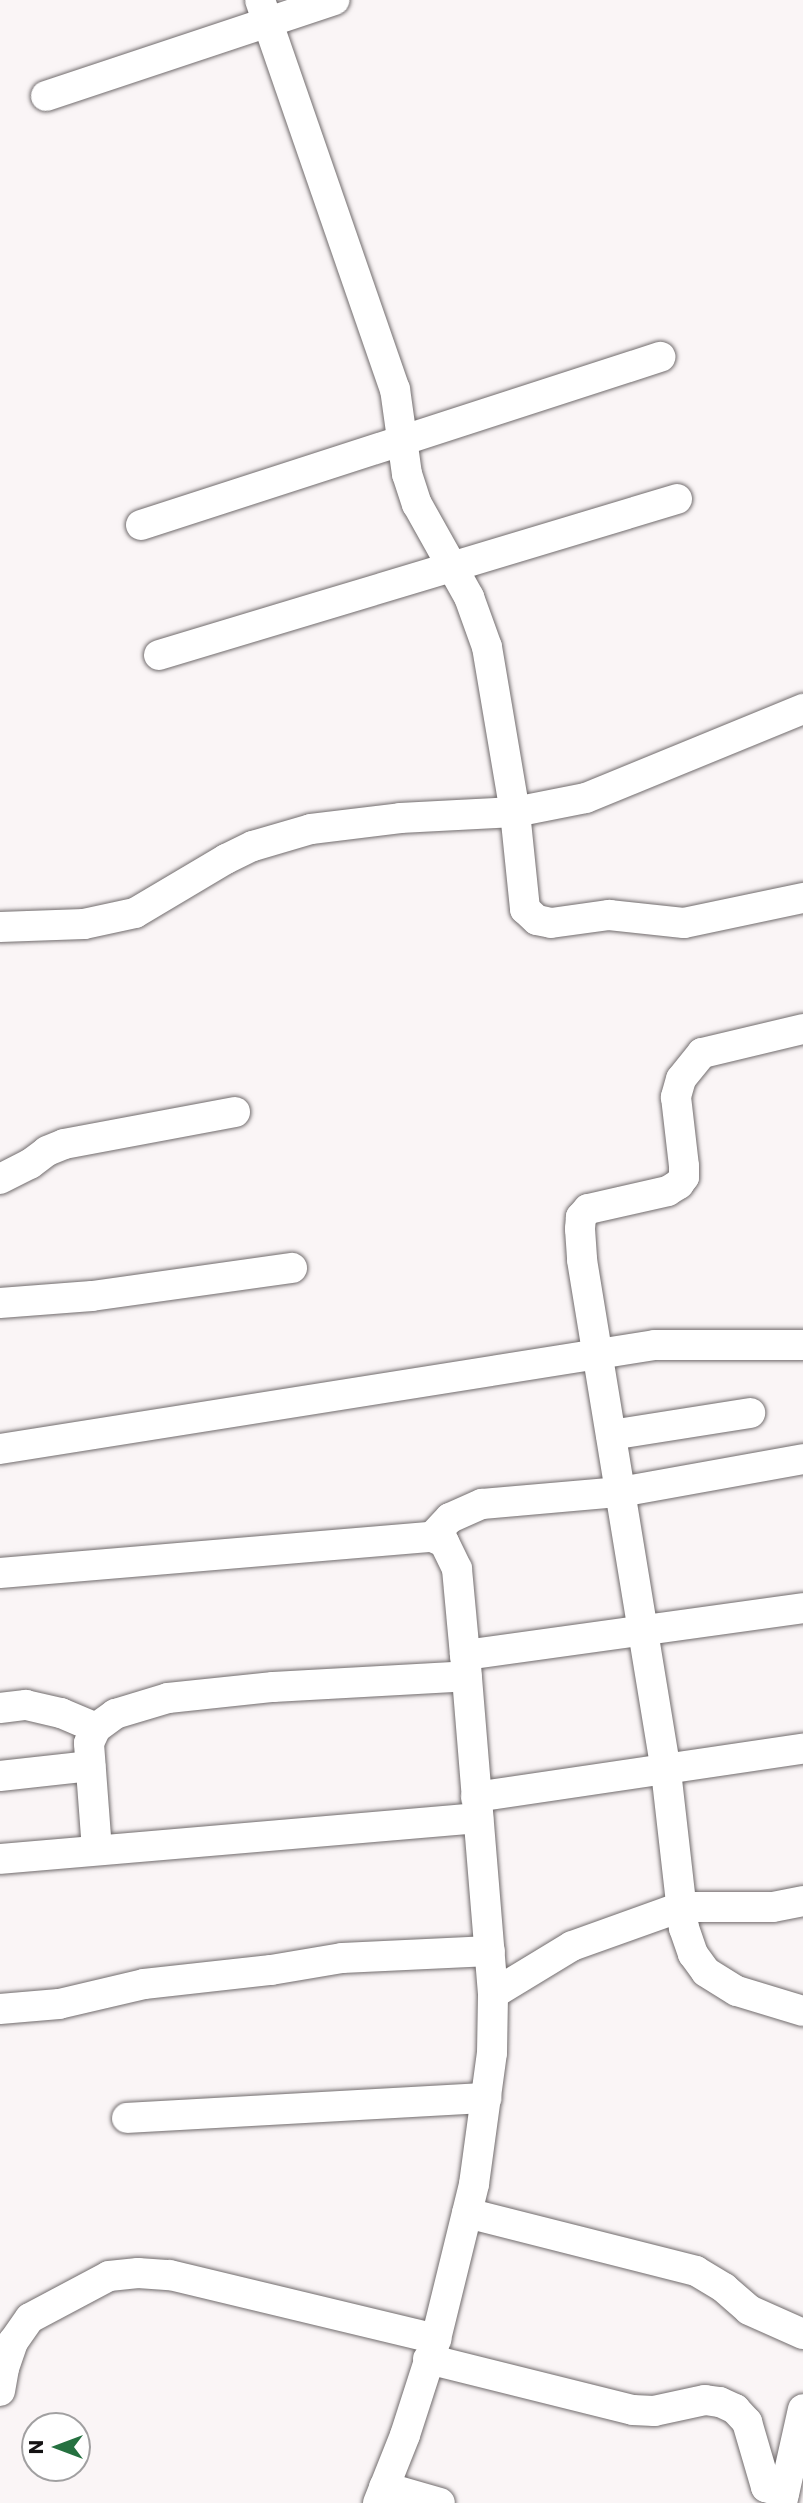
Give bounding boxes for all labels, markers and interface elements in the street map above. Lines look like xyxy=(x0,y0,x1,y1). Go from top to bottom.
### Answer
north arrow xyxy=(21,2412,91,2482)
text: N xyxy=(23,2440,50,2454)

